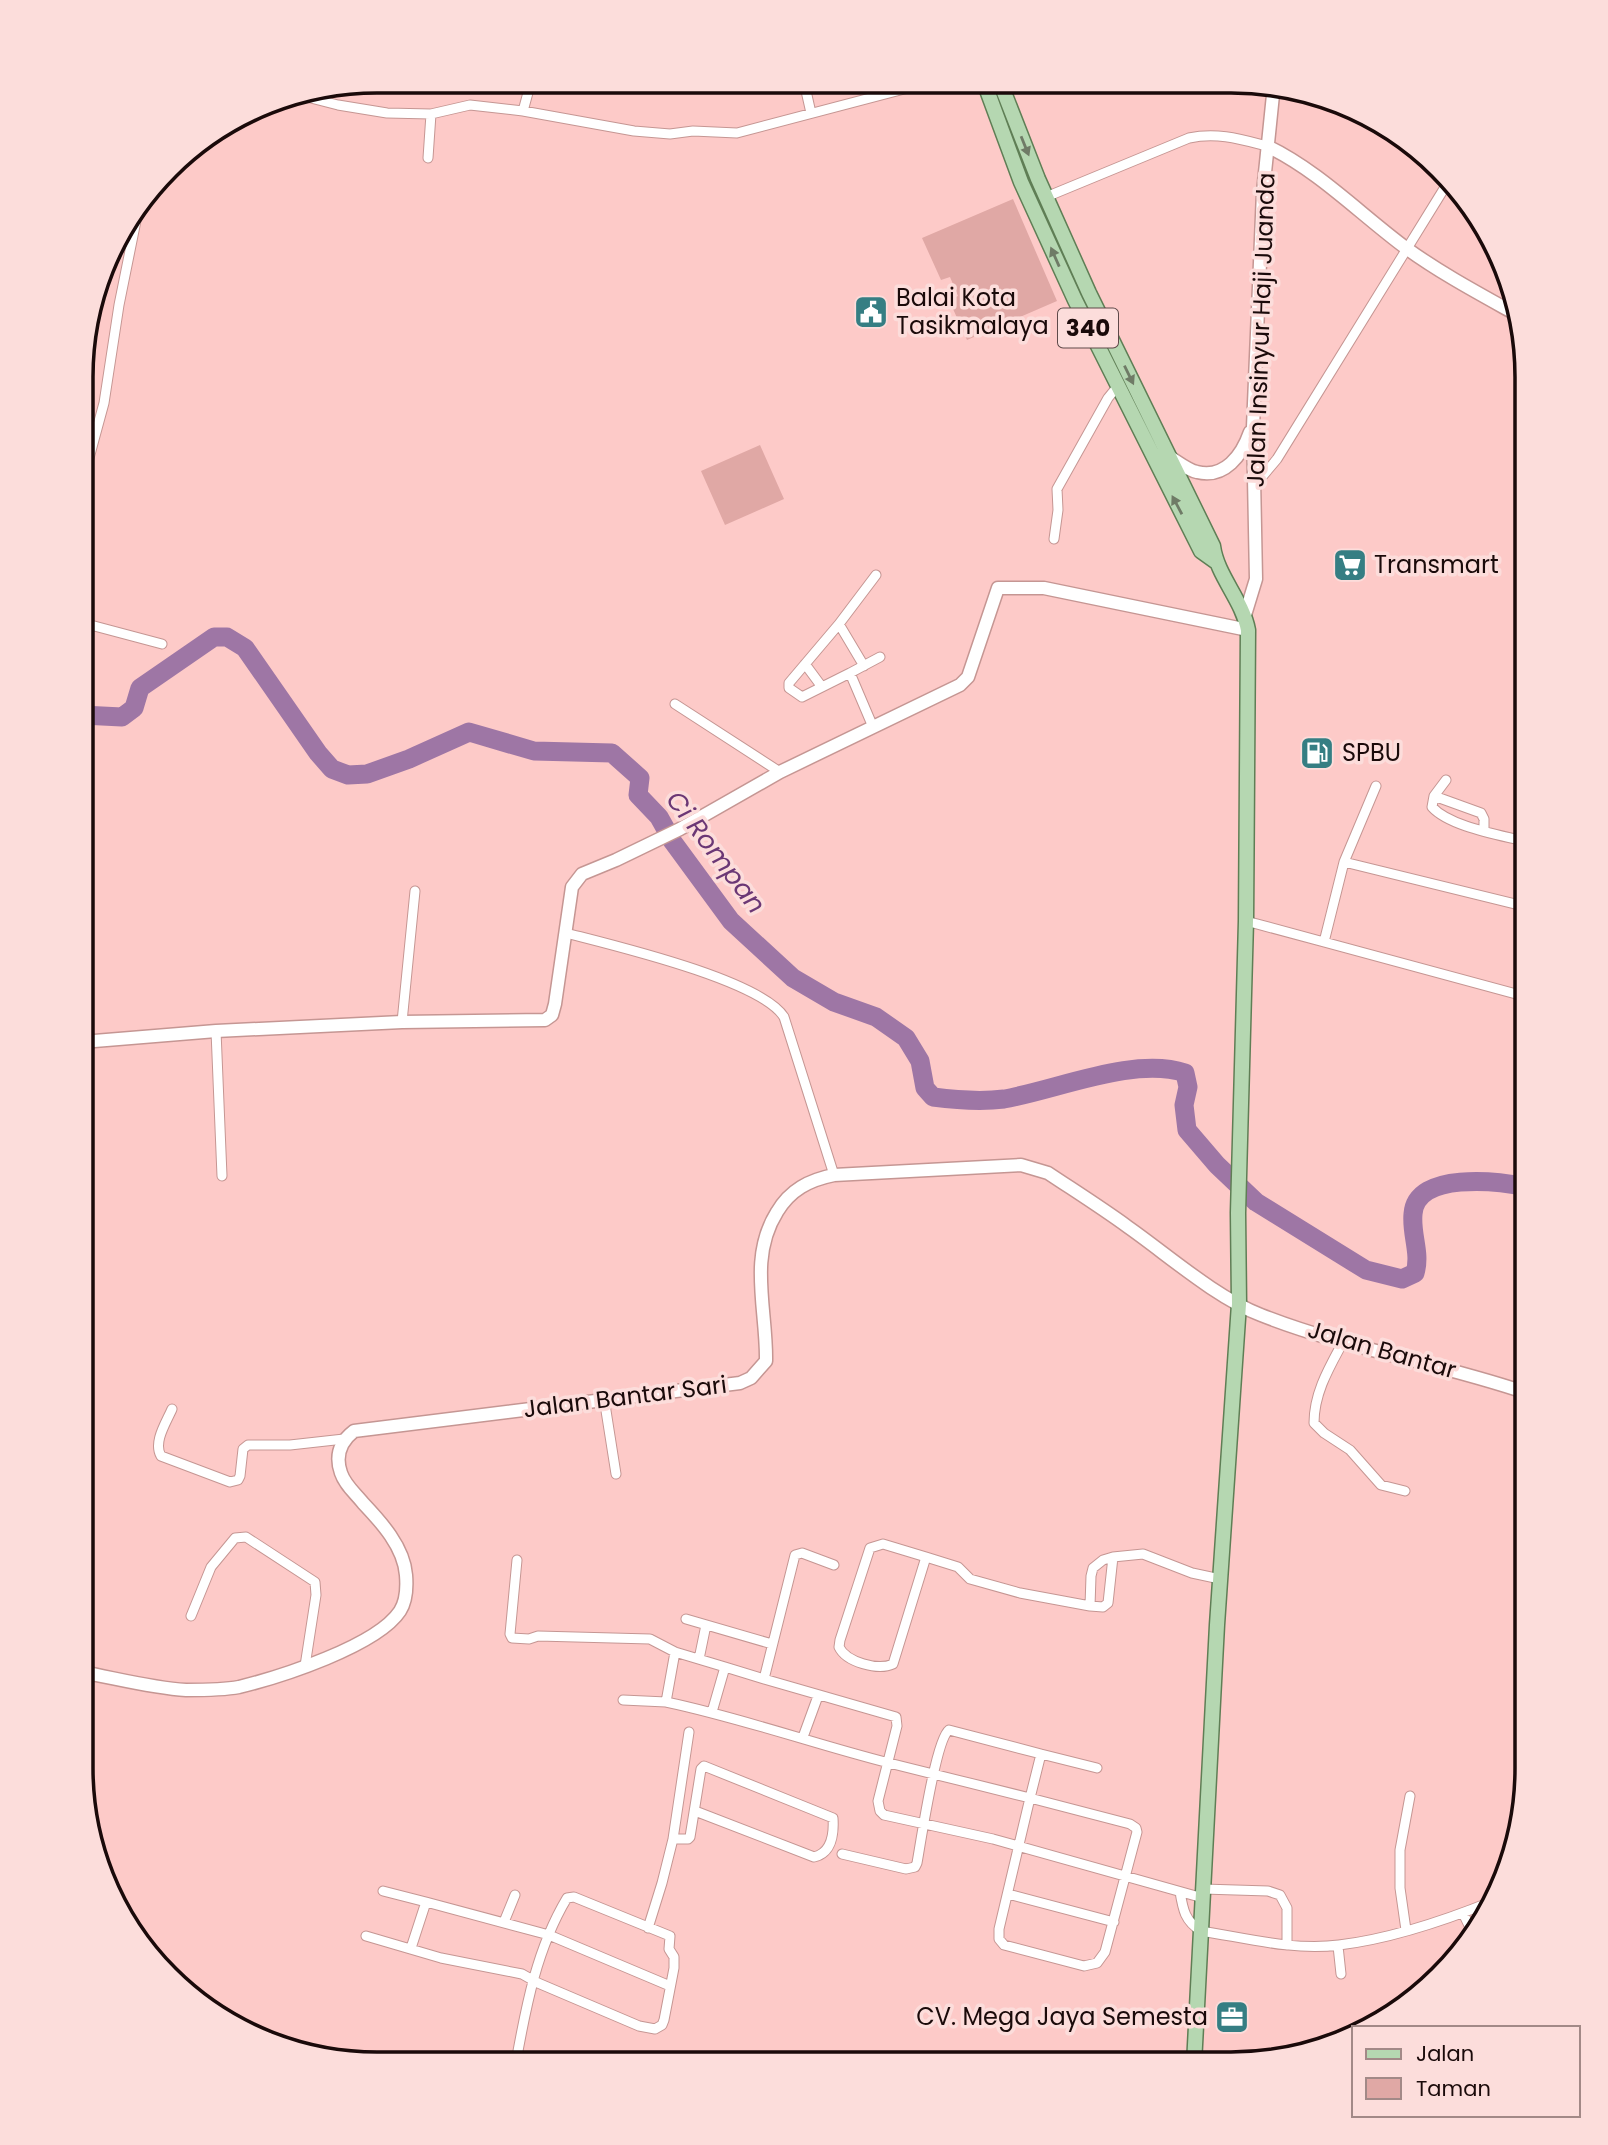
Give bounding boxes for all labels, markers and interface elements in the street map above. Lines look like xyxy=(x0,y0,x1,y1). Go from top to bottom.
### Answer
one-way arrow xyxy=(1020,135,1031,156)
street label: Jalan Insinyur Haji Juanda xyxy=(1239,172,1282,488)
one-way arrow xyxy=(1049,247,1060,268)
place label: Balai Kota Tasikmalaya xyxy=(896,281,1049,342)
public building icon: Balai Kota Tasikmalaya xyxy=(852,293,890,331)
road number: 340 xyxy=(1058,308,1118,348)
one-way arrow xyxy=(1123,365,1134,385)
one-way arrow xyxy=(1172,495,1184,515)
supermarket icon: Transmart xyxy=(1331,546,1369,584)
place label: Transmart xyxy=(1374,548,1499,581)
fuel station icon: SPBU xyxy=(1298,734,1336,772)
place label: SPBU xyxy=(1342,736,1401,769)
water label: Ci Rompan xyxy=(658,783,774,921)
street label: Jalan Bantar xyxy=(1304,1313,1460,1386)
street label: Jalan Bantar Sari xyxy=(521,1368,728,1425)
office icon: CV. Mega Jaya Semesta xyxy=(1213,1998,1251,2036)
place label: CV. Mega Jaya Semesta xyxy=(916,2000,1208,2033)
legend xyxy=(1352,2026,1580,2117)
text: Jalan xyxy=(1416,2039,1474,2068)
text: Taman xyxy=(1416,2074,1491,2103)

